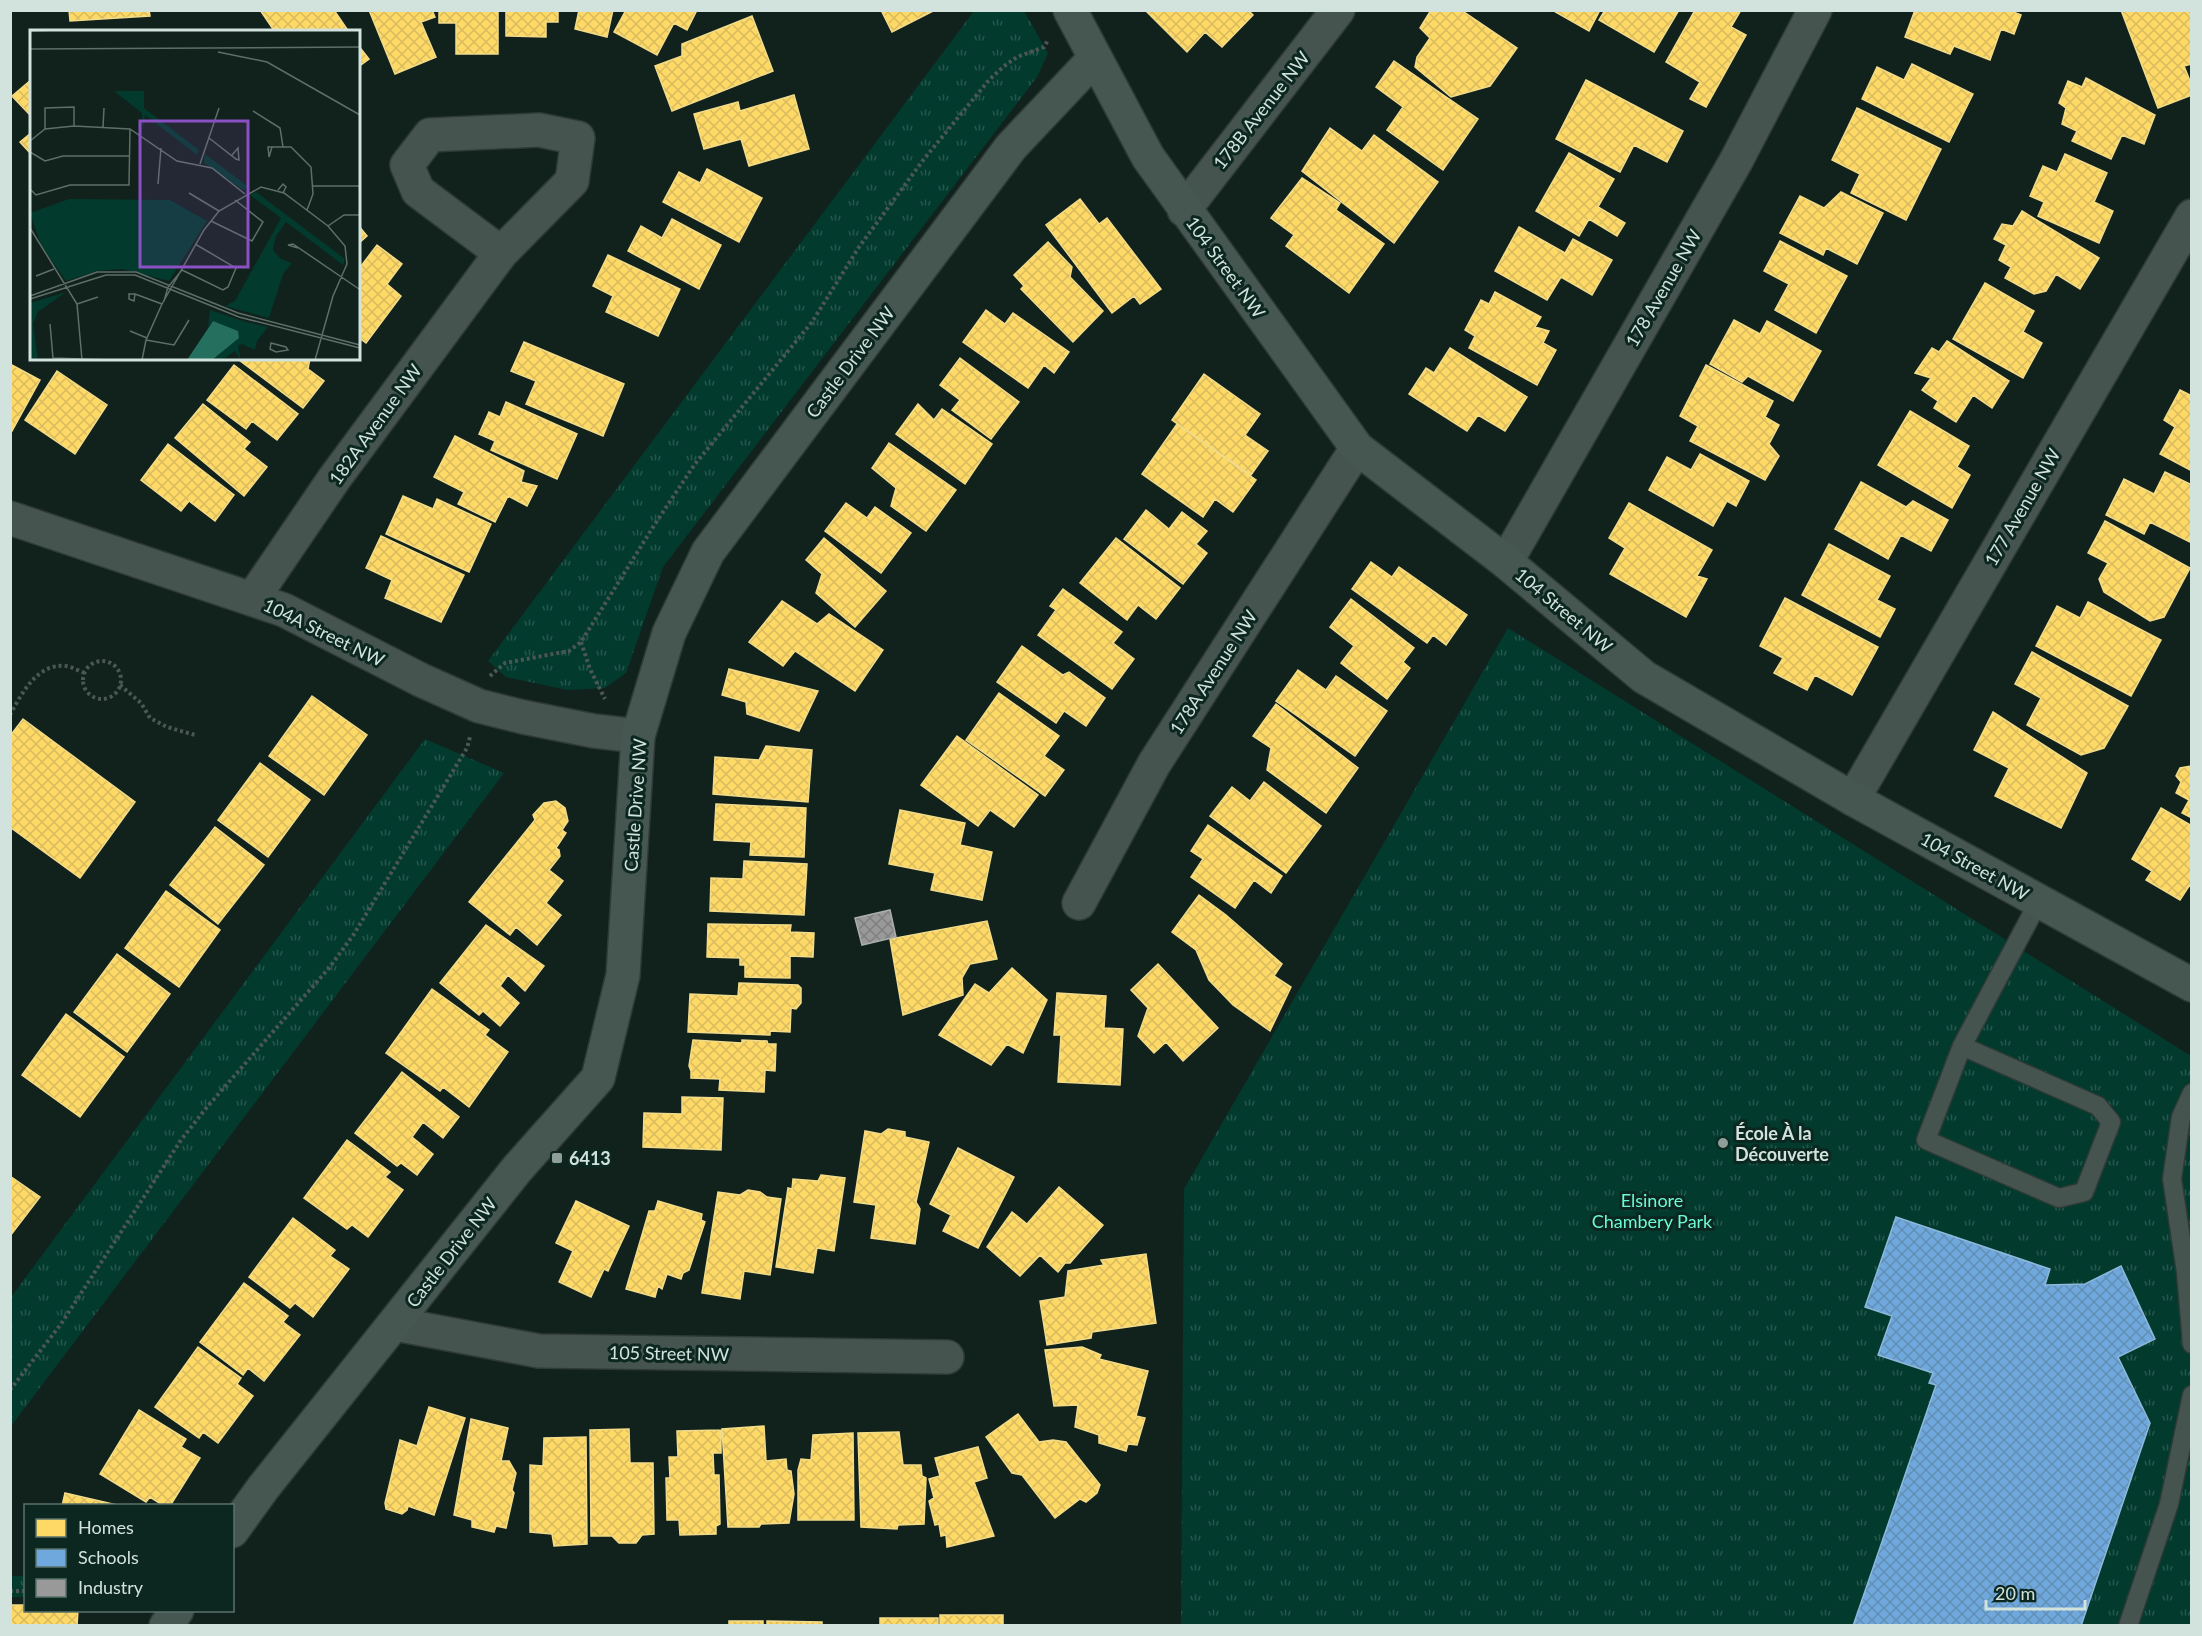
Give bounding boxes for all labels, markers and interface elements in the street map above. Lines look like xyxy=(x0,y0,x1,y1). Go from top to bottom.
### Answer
inset map xyxy=(30,30,360,360)
street label: 178B Avenue NW xyxy=(1208,46,1314,173)
street label: 104 Street NW xyxy=(1182,212,1270,322)
street label: 178 Avenue NW xyxy=(1620,225,1706,351)
street label: Castle Drive NW xyxy=(801,302,899,422)
street label: 182A Avenue NW xyxy=(324,359,426,489)
street label: 177 Avenue NW xyxy=(1979,444,2065,570)
street label: 104 Street NW xyxy=(1511,563,1617,657)
street label: 104A Street NW xyxy=(260,593,388,671)
street label: 178A Avenue NW xyxy=(1165,606,1261,738)
street label: Castle Drive NW xyxy=(619,737,651,872)
street label: 104 Street NW xyxy=(1917,827,2033,905)
place label: École À la Découverte xyxy=(1735,1122,1829,1165)
marker: École À la Découverte xyxy=(1716,1136,1730,1150)
place label: 6413 xyxy=(569,1147,611,1169)
marker: 6413 xyxy=(550,1151,564,1165)
park label: Elsinore Chambery Park xyxy=(1592,1189,1713,1232)
street label: Castle Drive NW xyxy=(401,1192,501,1311)
street label: 105 Street NW xyxy=(609,1341,730,1365)
legend xyxy=(24,1504,234,1612)
text: Homes xyxy=(78,1516,134,1538)
text: Schools xyxy=(78,1546,139,1568)
scale bar xyxy=(1986,1573,2085,1611)
text: Industry xyxy=(78,1576,144,1598)
text: 20 m xyxy=(1995,1582,2035,1604)

